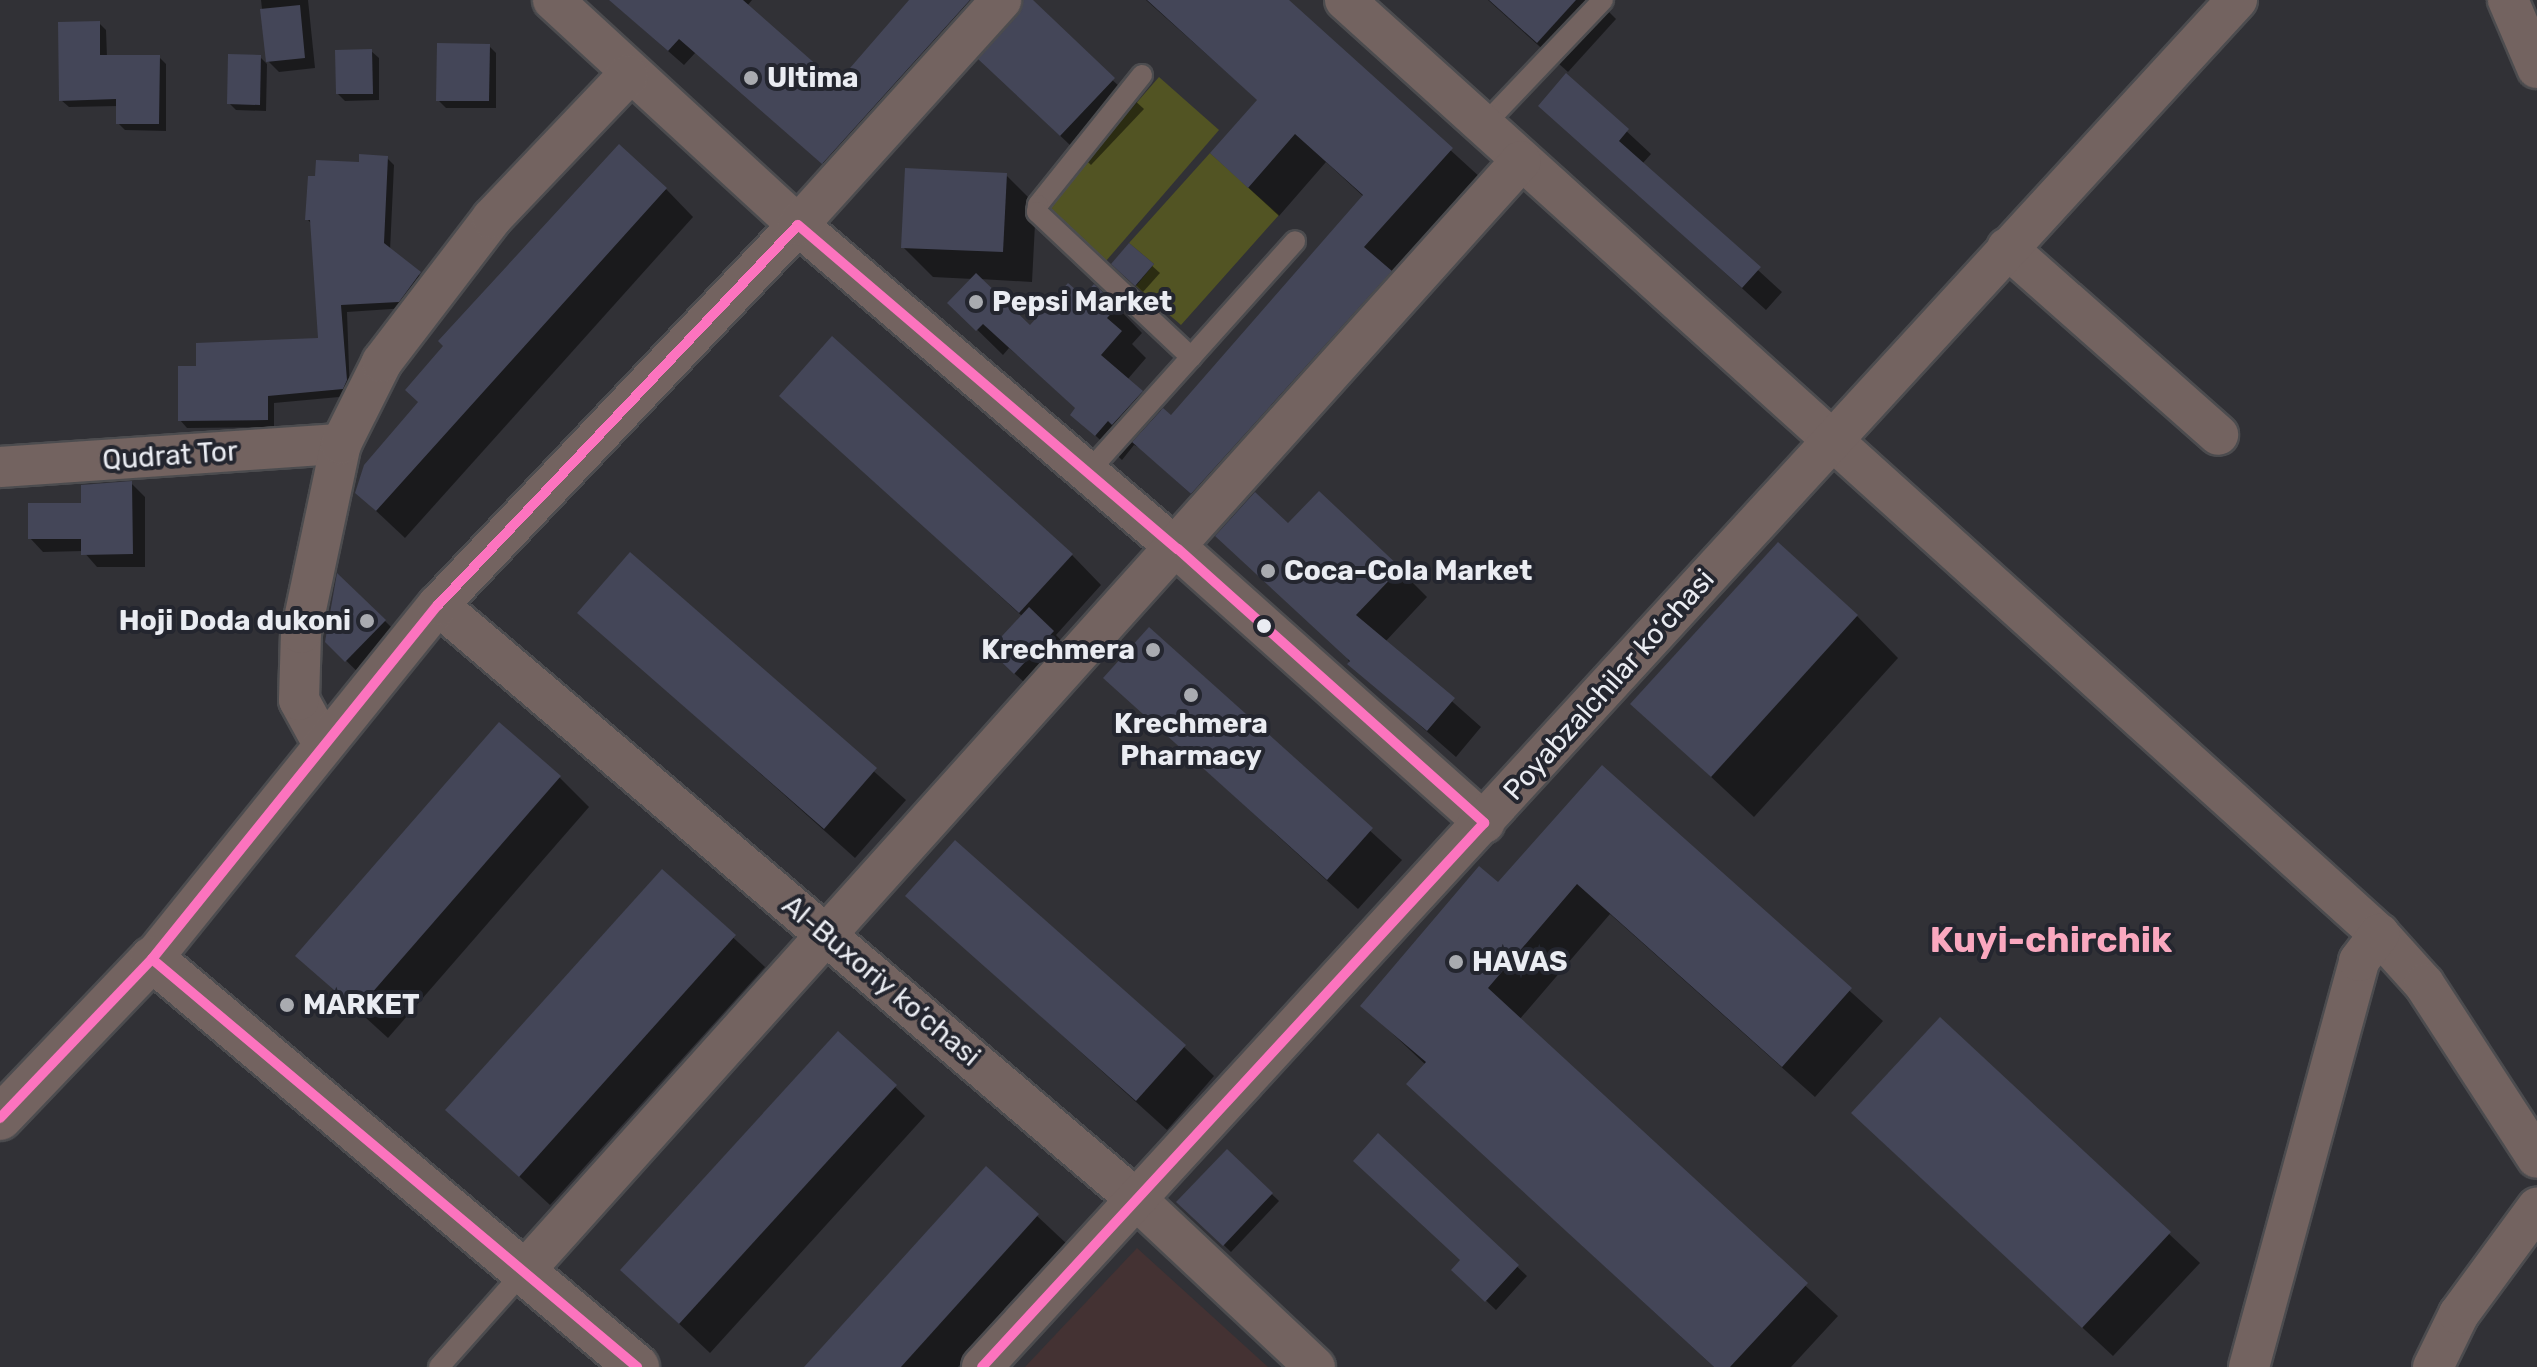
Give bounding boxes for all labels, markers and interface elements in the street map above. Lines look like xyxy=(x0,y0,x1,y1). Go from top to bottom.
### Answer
place label: Ultima xyxy=(767,61,859,95)
marker: Ultima xyxy=(742,69,760,87)
place label: Pepsi Market xyxy=(992,285,1172,319)
marker: Pepsi Market xyxy=(967,293,985,311)
street label: Qudrat Tor xyxy=(101,434,239,478)
place label: Coca-Cola Market xyxy=(1284,554,1532,588)
marker: Coca-Cola Market xyxy=(1259,562,1277,580)
street label: Poyabzalchilar ko‘chasi xyxy=(1496,563,1722,807)
place label: Hoji Doda dukoni xyxy=(119,604,351,638)
marker: Hoji Doda dukoni xyxy=(358,612,376,630)
unlabelled marker xyxy=(1256,618,1272,634)
place label: Krechmera xyxy=(981,633,1135,667)
marker: Krechmera xyxy=(1142,639,1164,661)
marker: Krechmera Pharmacy xyxy=(1182,686,1200,704)
place label: Krechmera Pharmacy xyxy=(1114,707,1268,773)
street label: Al-Buxoriy ko‘chasi xyxy=(775,888,987,1074)
district label: Kuyi-chirchik xyxy=(1930,918,2172,962)
place label: HAVAS xyxy=(1472,945,1568,979)
marker: HAVAS xyxy=(1447,953,1465,971)
place label: MARKET xyxy=(303,988,420,1022)
marker: MARKET xyxy=(278,996,296,1014)

